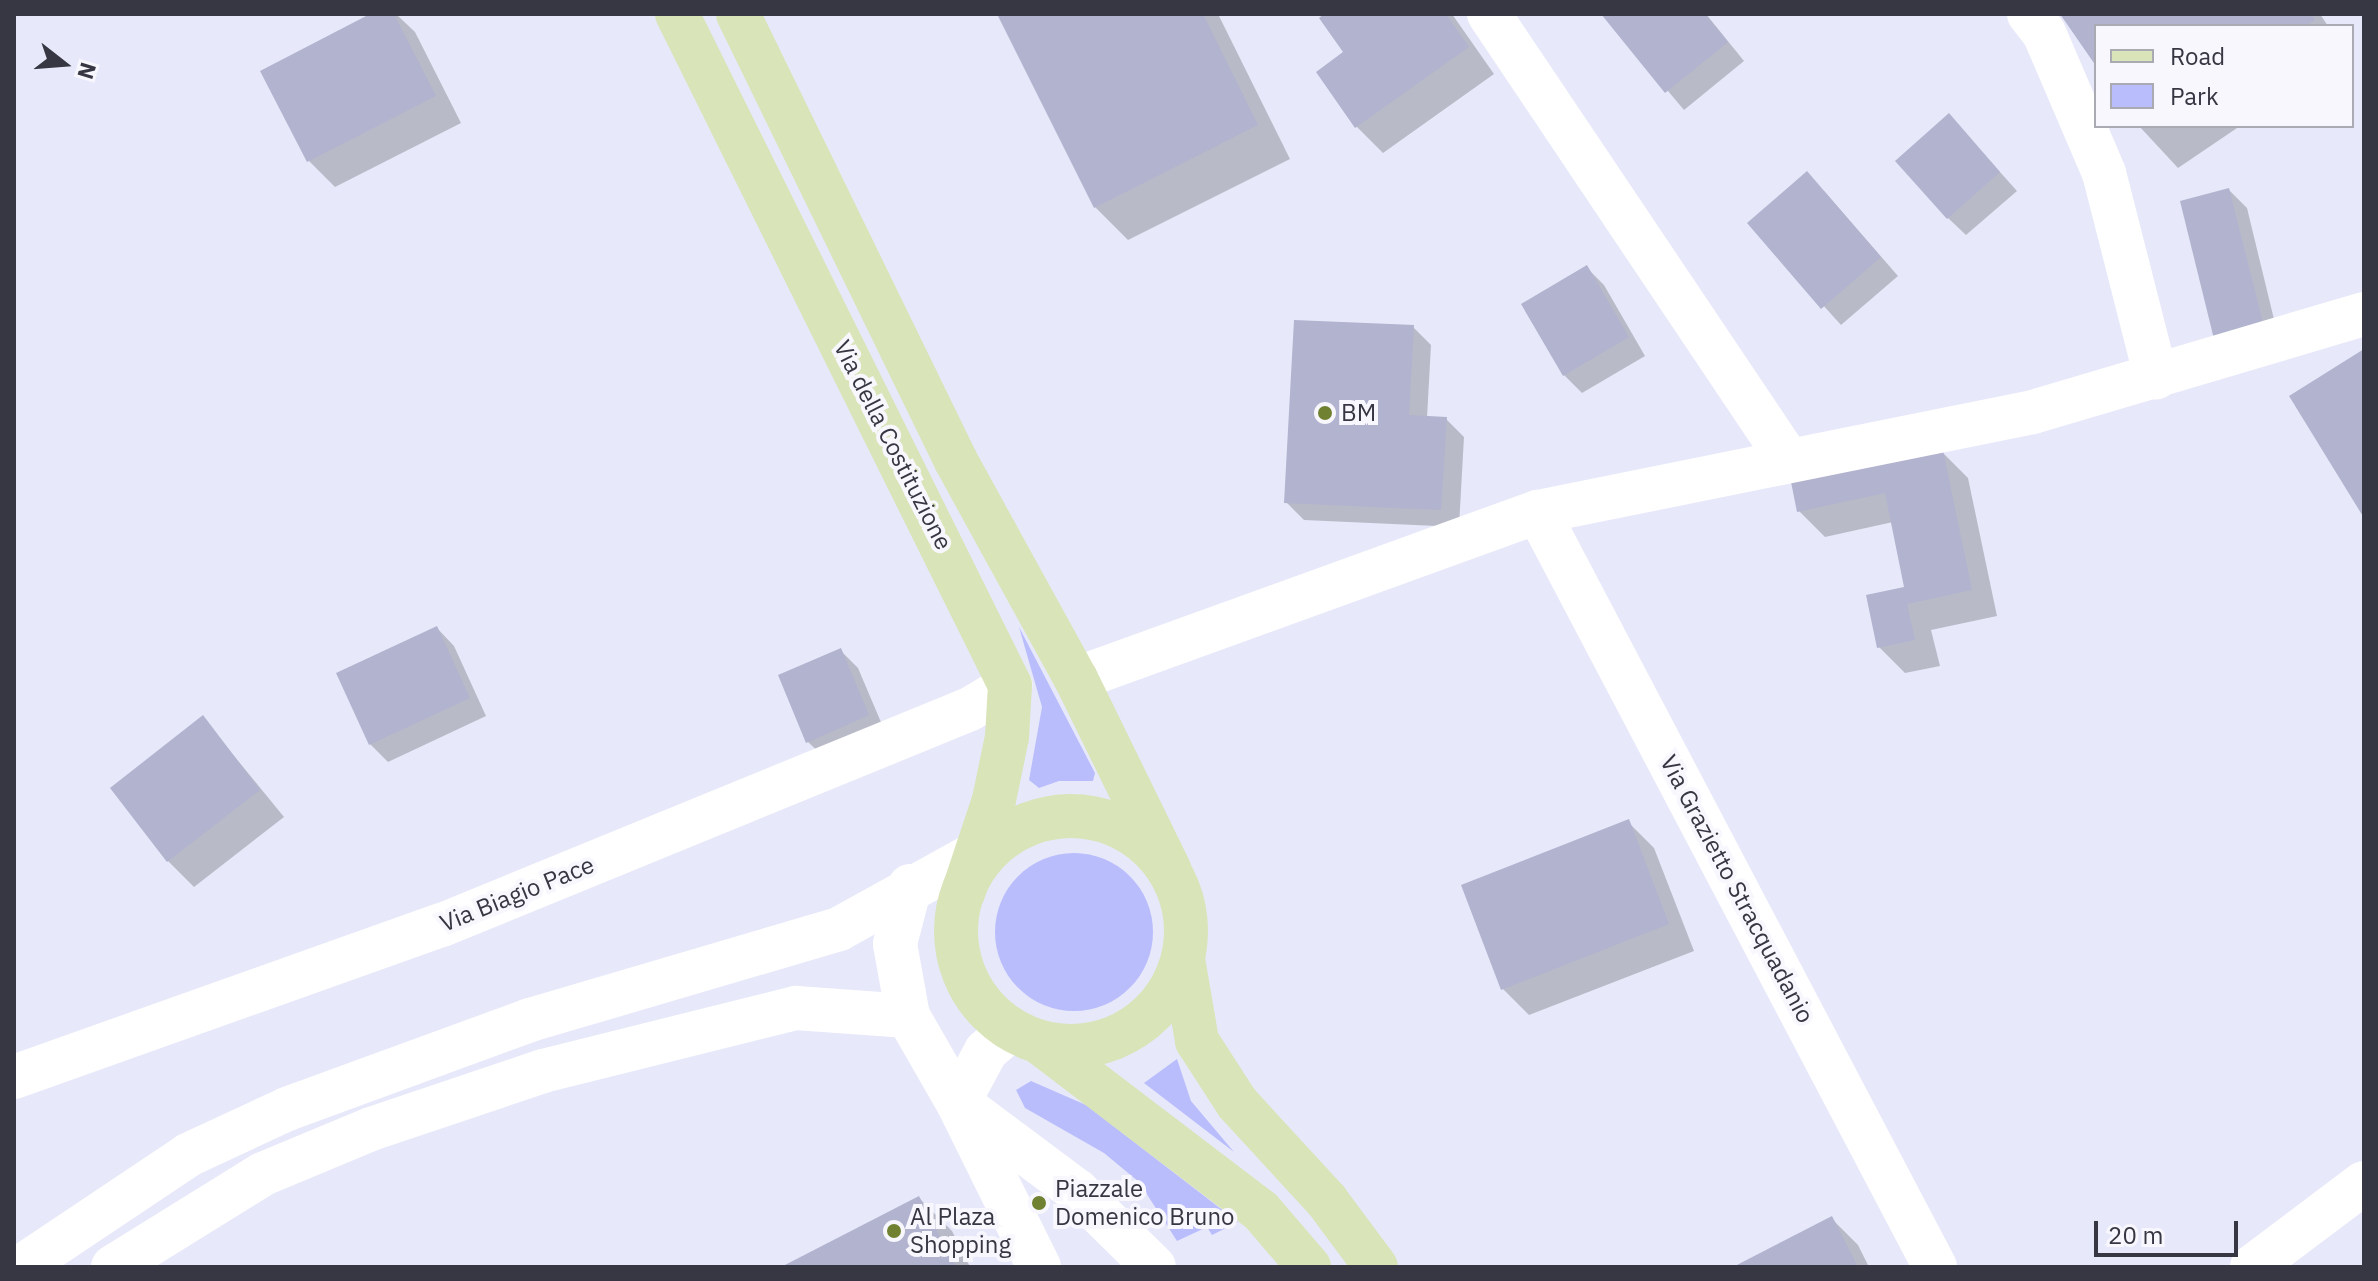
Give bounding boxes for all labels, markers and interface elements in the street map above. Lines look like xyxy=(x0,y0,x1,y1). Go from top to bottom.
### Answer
north arrow xyxy=(24,24,104,104)
legend xyxy=(2094,24,2354,128)
text: Road xyxy=(2170,40,2225,72)
text: N xyxy=(71,59,104,83)
text: Park xyxy=(2170,80,2219,112)
street label: Via della Costituzione xyxy=(828,335,958,555)
place label: BM xyxy=(1341,399,1376,427)
marker: BM xyxy=(1316,404,1334,422)
street label: Via Grazietto Stracquadanio xyxy=(1654,750,1820,1028)
street label: Via Biagio Pace xyxy=(436,850,598,938)
place label: Piazzale Domenico Bruno xyxy=(1055,1175,1235,1231)
marker: Piazzale Domenico Bruno xyxy=(1030,1194,1048,1212)
place label: Al Plaza Shopping xyxy=(910,1203,1011,1259)
scale bar xyxy=(2098,1205,2242,1255)
text: 20 m xyxy=(2108,1219,2163,1251)
marker: Al Plaza Shopping xyxy=(885,1222,903,1240)

